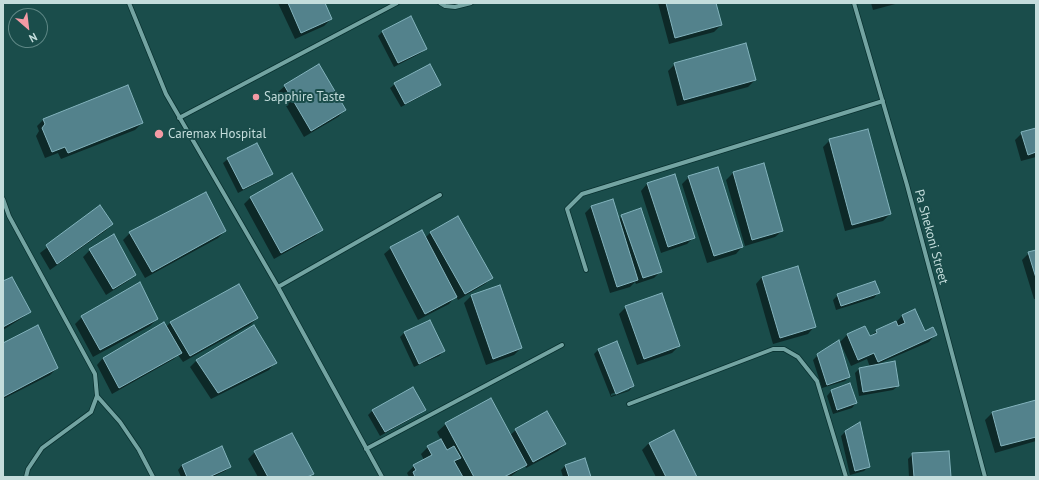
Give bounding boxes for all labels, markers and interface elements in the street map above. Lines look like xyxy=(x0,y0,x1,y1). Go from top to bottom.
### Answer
north arrow xyxy=(8,8,48,48)
text: N xyxy=(27,30,40,46)
place label: Sapphire Taste xyxy=(264,89,345,105)
marker: Sapphire Taste xyxy=(251,92,261,102)
place label: Caremax Hospital xyxy=(168,126,266,142)
marker: Caremax Hospital xyxy=(153,128,165,140)
street label: Pa Shekoni Street xyxy=(911,188,951,286)

